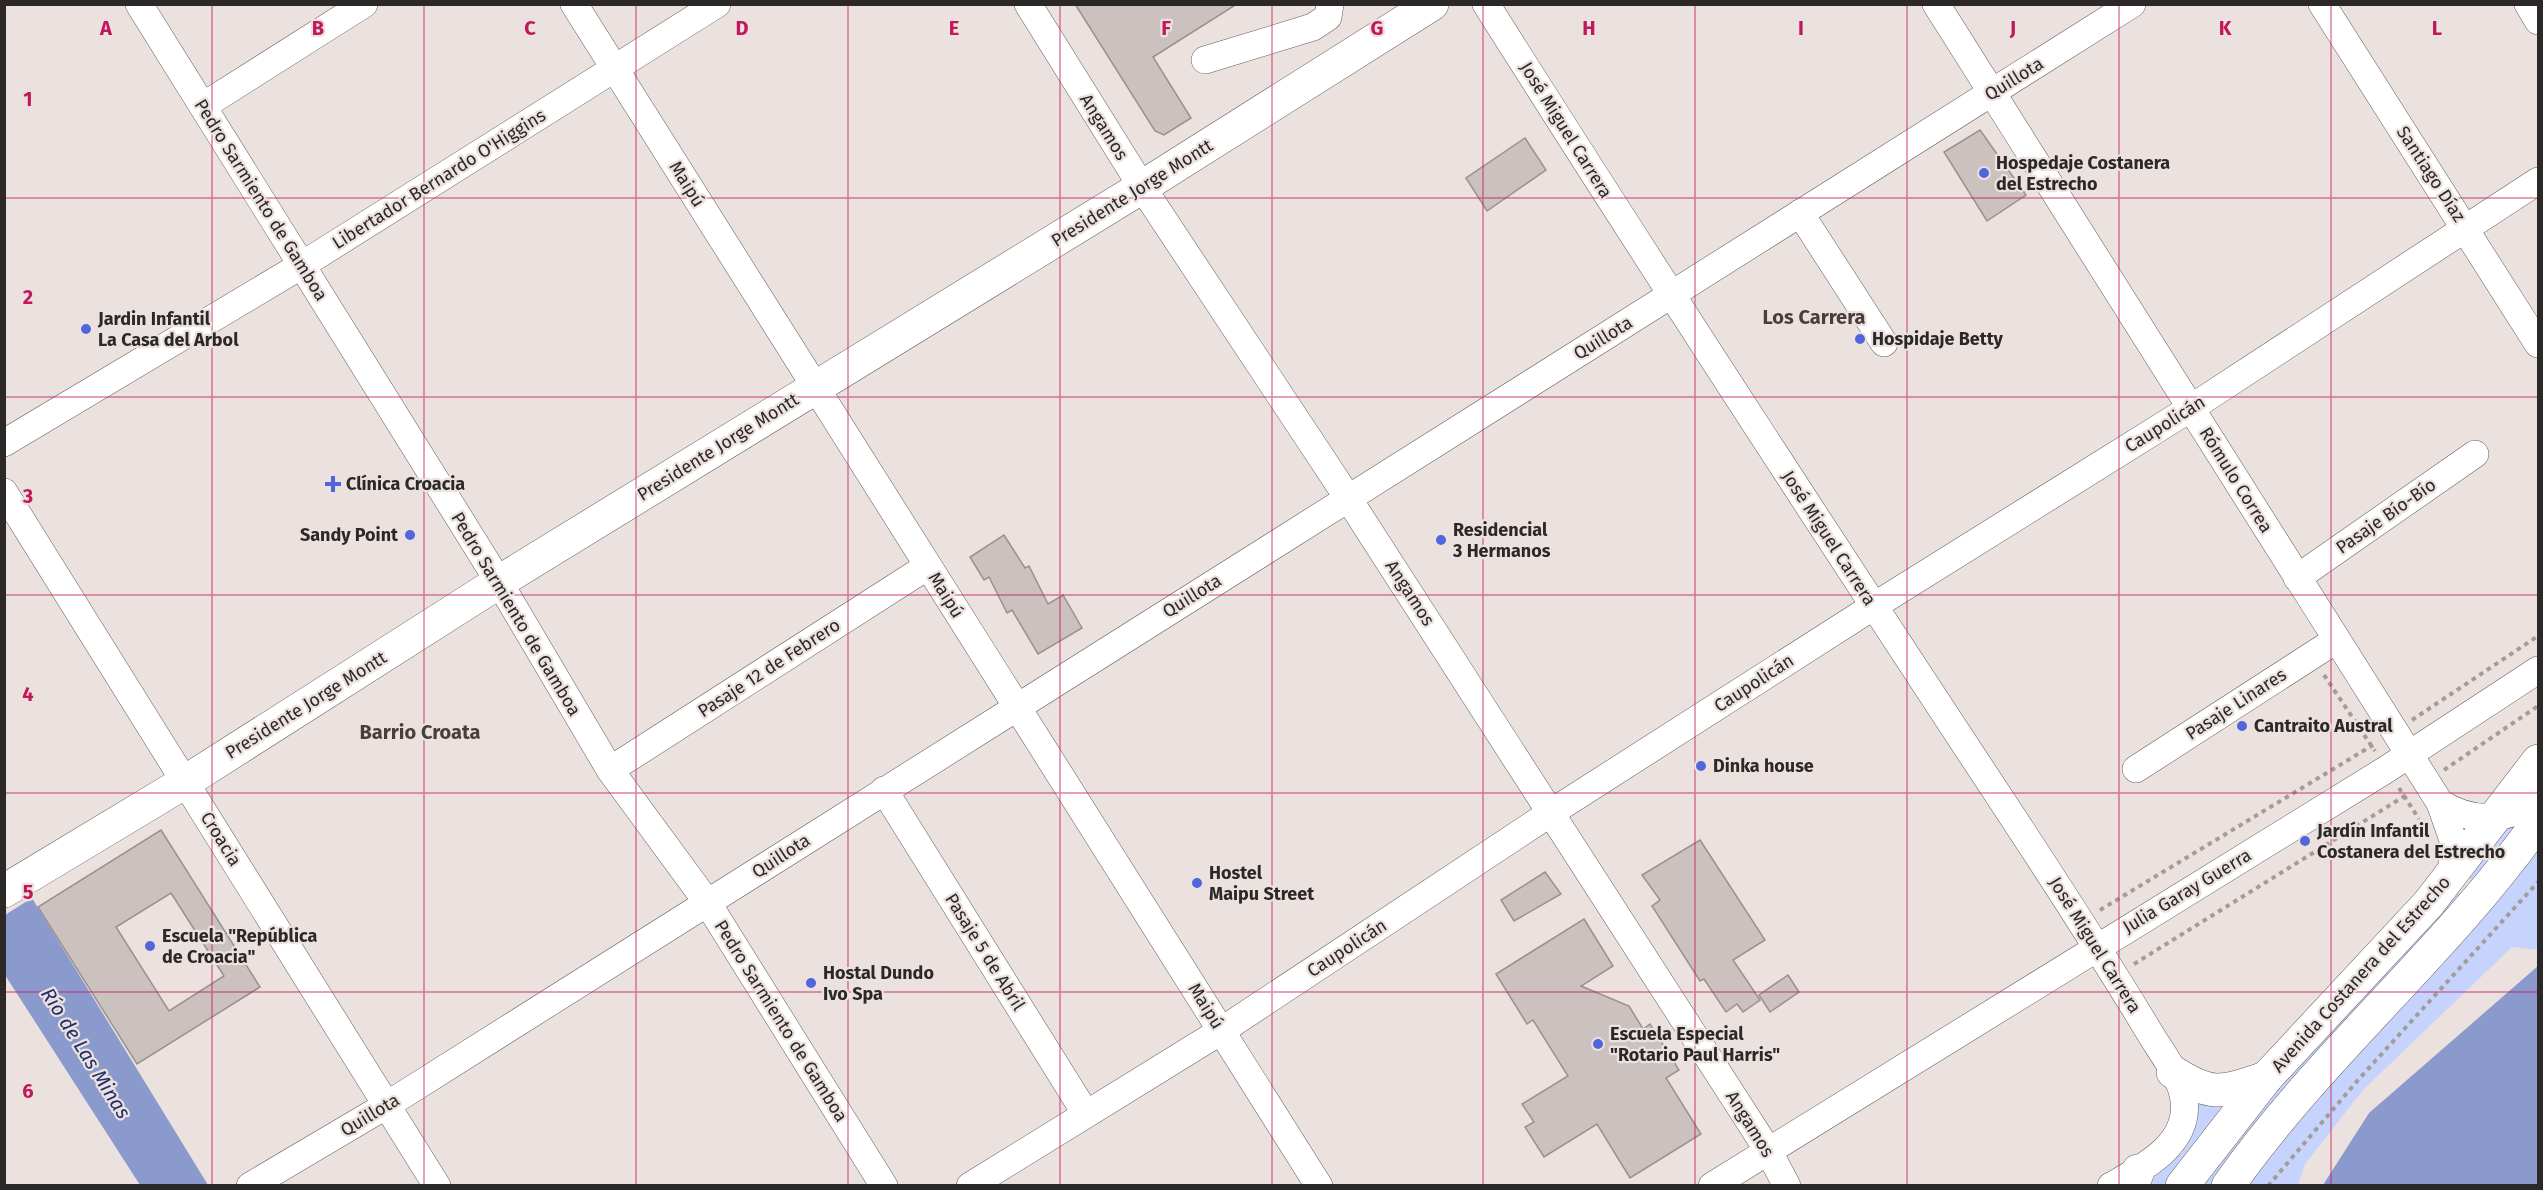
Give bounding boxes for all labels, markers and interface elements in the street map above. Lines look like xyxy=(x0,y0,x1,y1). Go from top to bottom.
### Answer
text: A xyxy=(99,16,113,40)
text: B xyxy=(312,16,324,40)
text: C xyxy=(524,16,536,40)
text: D xyxy=(735,16,749,40)
text: E xyxy=(949,16,959,40)
text: F xyxy=(1161,16,1171,40)
text: G xyxy=(1371,16,1383,40)
text: H xyxy=(1582,16,1596,40)
text: I xyxy=(1798,16,1804,40)
text: J xyxy=(2009,16,2016,40)
text: K xyxy=(2219,16,2232,40)
text: L xyxy=(2432,16,2442,40)
street label: Quillota xyxy=(1981,52,2047,106)
street label: José Miguel Carrera xyxy=(1515,58,1617,202)
text: 1 xyxy=(23,87,33,111)
street label: Angamos xyxy=(1075,90,1133,164)
street label: Pedro Sarmiento de Gamboa xyxy=(190,95,332,305)
street label: Libertador Bernardo O'Higgins xyxy=(328,104,550,254)
street label: Santiago Díaz xyxy=(2392,122,2470,226)
street label: Presidente Jorge Montt xyxy=(1047,134,1217,252)
place label: Hospedaje Costanera del Estrecho xyxy=(1996,152,2170,195)
street label: Maipú xyxy=(664,157,710,211)
marker: Hospedaje Costanera del Estrecho xyxy=(1977,166,1991,180)
text: 2 xyxy=(23,285,33,309)
district label: Los Carrera xyxy=(1763,305,1865,329)
place label: Jardin Infantil La Casa del Arbol xyxy=(97,308,239,351)
street label: Quillota xyxy=(1570,311,1636,365)
marker: Jardin Infantil La Casa del Arbol xyxy=(79,322,93,336)
place label: Hospidaje Betty xyxy=(1872,328,2004,350)
marker: Hospidaje Betty xyxy=(1853,332,1867,346)
street label: Presidente Jorge Montt xyxy=(633,388,803,506)
street label: Caupolicán xyxy=(2121,391,2209,457)
street label: Rómulo Correa xyxy=(2195,423,2277,537)
street label: José Miguel Carrera xyxy=(1777,466,1881,610)
place label: Clínica Croacia xyxy=(346,473,465,495)
street label: Pasaje Bío-Bío xyxy=(2332,473,2440,559)
marker: Clínica Croacia xyxy=(324,475,342,493)
text: 3 xyxy=(22,484,33,508)
street label: Pedro Sarmiento de Gamboa xyxy=(446,508,586,720)
place label: Residencial 3 Hermanos xyxy=(1452,519,1551,562)
place label: Sandy Point xyxy=(300,524,399,546)
marker: Sandy Point xyxy=(403,528,417,542)
marker: Residencial 3 Hermanos xyxy=(1434,533,1448,547)
street label: Angamos xyxy=(1381,556,1439,630)
street label: Maipú xyxy=(923,568,969,622)
street label: Quillota xyxy=(1159,569,1225,623)
street label: Pasaje 12 de Febrero xyxy=(694,614,844,722)
street label: Presidente Jorge Montt xyxy=(221,646,391,764)
street label: Caupolicán xyxy=(1710,649,1798,717)
street label: Pasaje Linares xyxy=(2182,663,2290,745)
text: 4 xyxy=(22,682,34,706)
place label: Cantraito Austral xyxy=(2254,715,2393,737)
marker: Cantraito Austral xyxy=(2235,719,2249,733)
district label: Barrio Croata xyxy=(360,720,481,744)
place label: Dinka house xyxy=(1713,755,1814,777)
marker: Dinka house xyxy=(1694,759,1708,773)
street label: Croacia xyxy=(196,808,246,870)
place label: Jardín Infantil Costanera del Estrecho xyxy=(2316,820,2505,863)
street label: Quillota xyxy=(748,829,814,883)
marker: Jardín Infantil Costanera del Estrecho xyxy=(2298,834,2312,848)
street label: Julia Garay Guerra xyxy=(2119,844,2255,938)
place label: Hostel Maipu Street xyxy=(1209,862,1315,905)
street label: Avenida Costanera del Estrecho xyxy=(2267,871,2455,1077)
street label: José Miguel Carrera xyxy=(2044,873,2146,1017)
marker: Hostel Maipu Street xyxy=(1190,876,1204,890)
text: 5 xyxy=(23,880,34,904)
street label: Pasaje 5 de Abril xyxy=(940,889,1030,1015)
street label: Caupolicán xyxy=(1303,914,1391,982)
street label: Pedro Sarmiento de Gamboa xyxy=(710,916,852,1126)
place label: Escuela "República de Croacia" xyxy=(162,925,317,968)
marker: Escuela "República de Croacia" xyxy=(143,939,157,953)
place label: Hostal Dundo Ivo Spa xyxy=(823,962,934,1005)
marker: Hostal Dundo Ivo Spa xyxy=(804,976,818,990)
street label: Maipú xyxy=(1183,979,1229,1033)
water label: Río de Las Minas xyxy=(36,983,136,1123)
place label: Escuela Especial "Rotario Paul Harris" xyxy=(1610,1023,1780,1066)
marker: Escuela Especial "Rotario Paul Harris" xyxy=(1591,1037,1605,1051)
text: 6 xyxy=(22,1079,34,1103)
street label: Angamos xyxy=(1721,1087,1779,1161)
street label: Quillota xyxy=(336,1089,404,1141)

